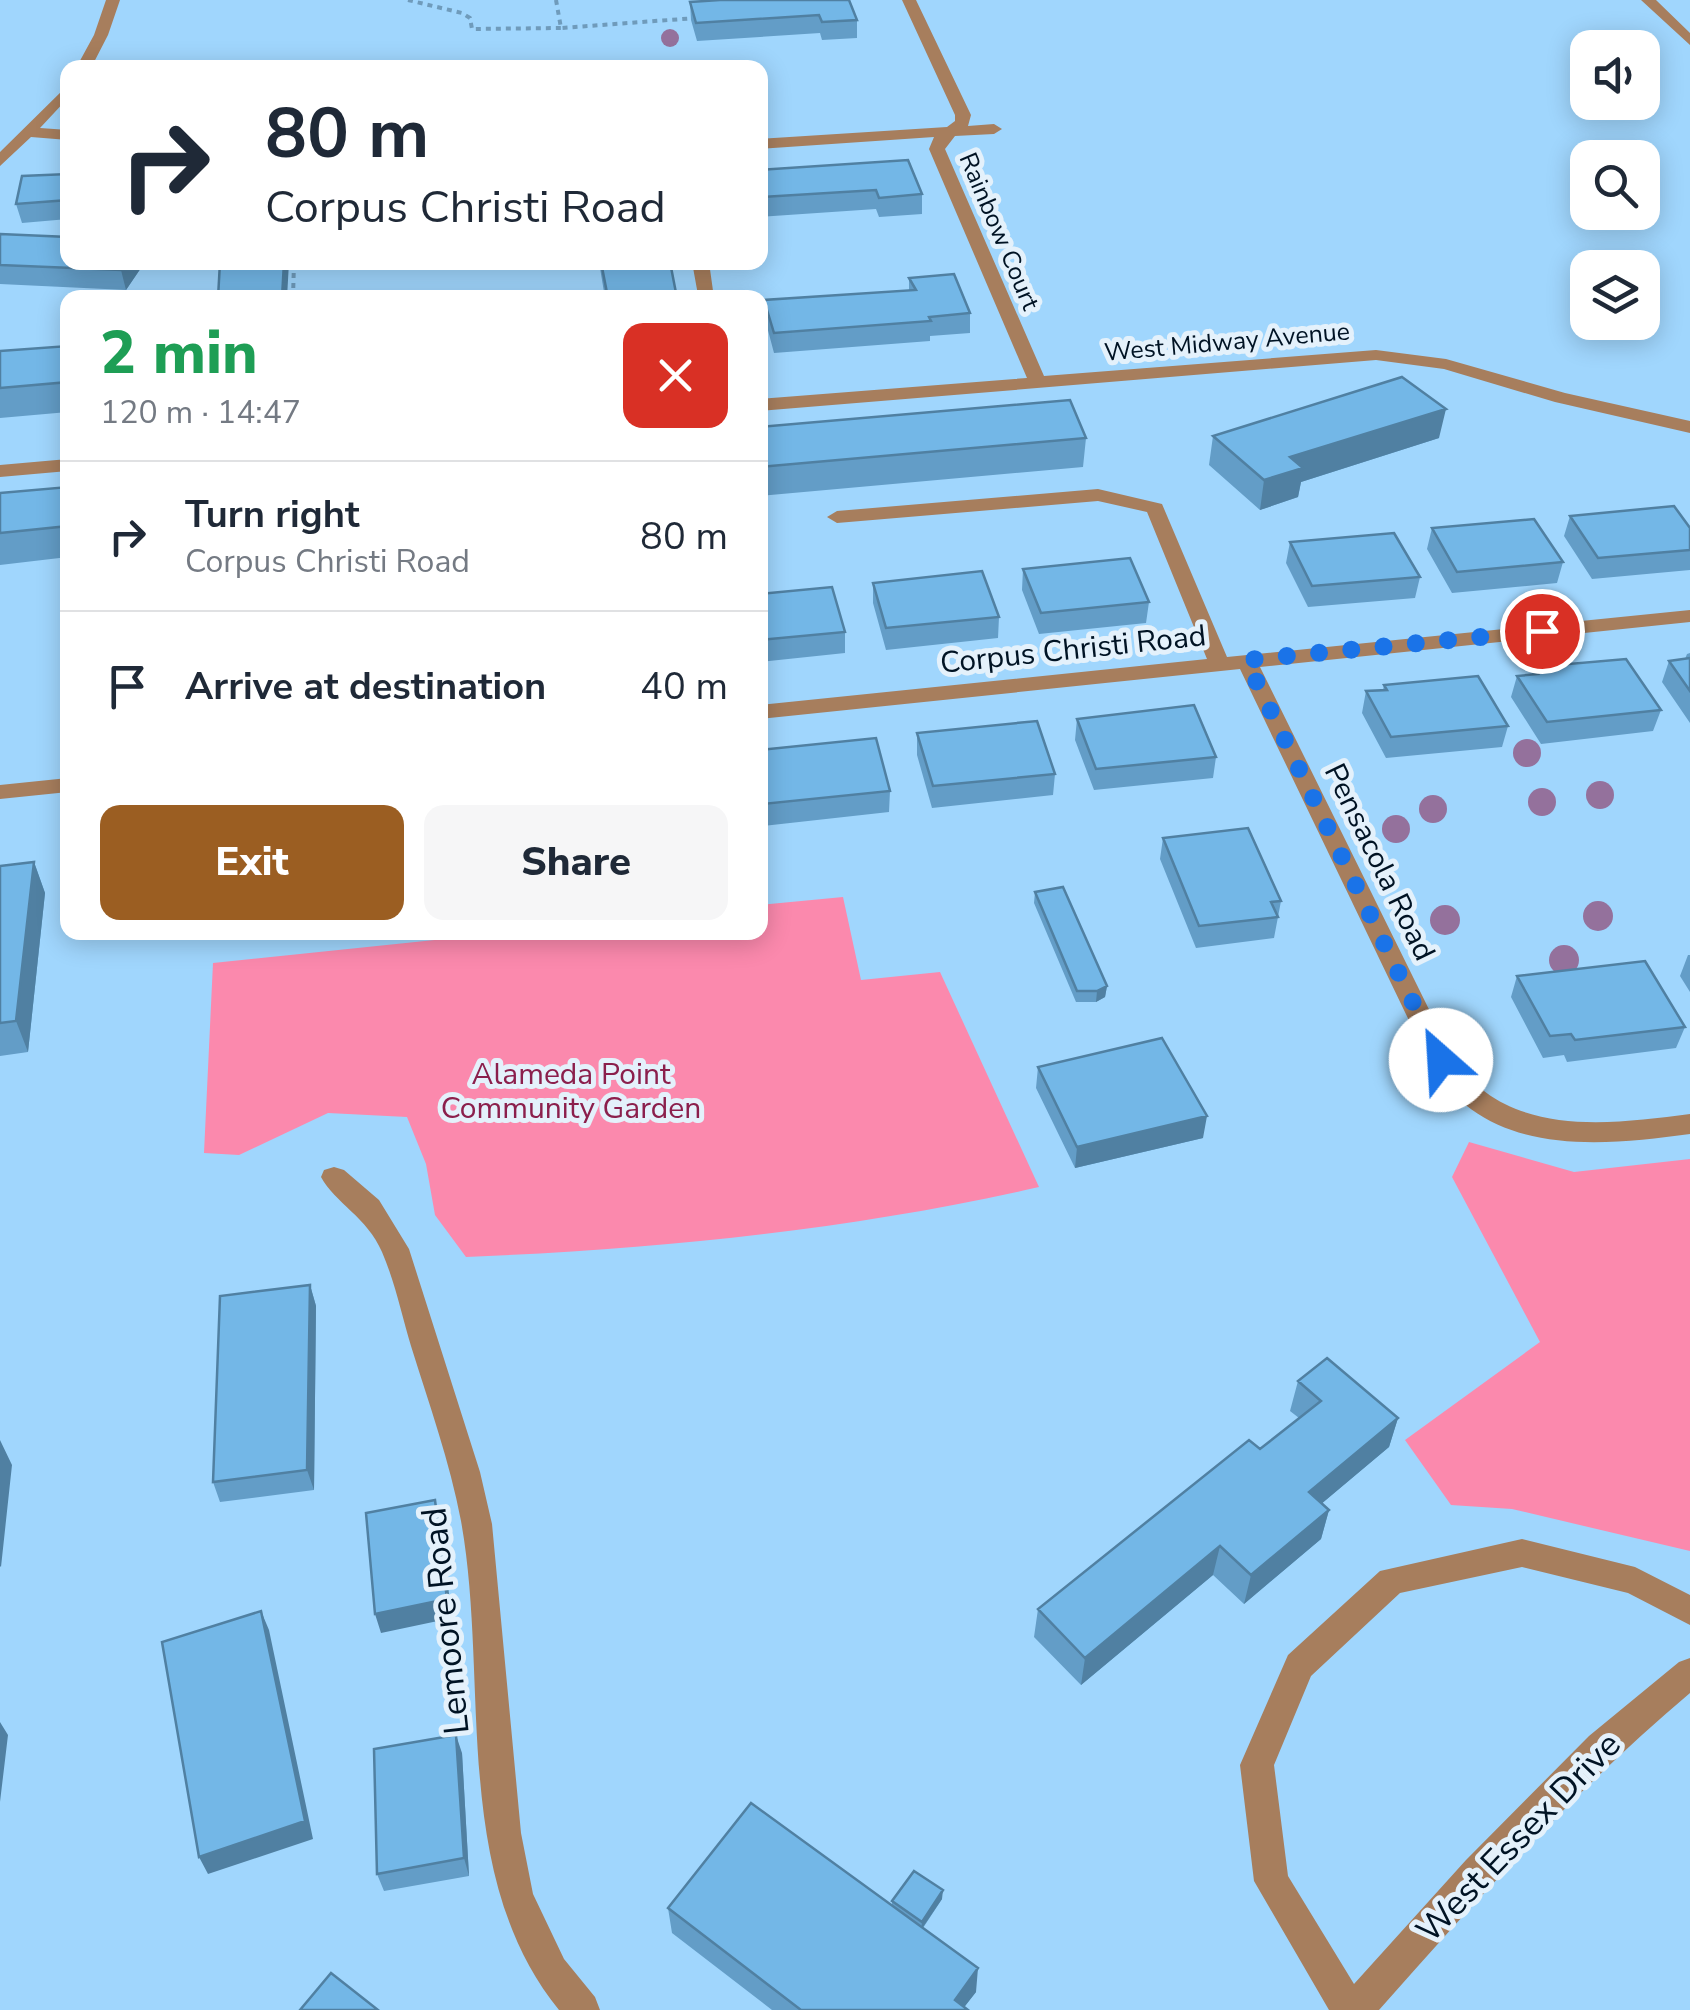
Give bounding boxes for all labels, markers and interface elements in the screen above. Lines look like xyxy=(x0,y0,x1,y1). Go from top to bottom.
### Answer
map controls xyxy=(1570,30,1660,340)
button: sound xyxy=(1570,30,1660,120)
text: 80 m xyxy=(265,86,429,182)
icon: right xyxy=(100,100,230,230)
button: search xyxy=(1570,140,1660,230)
street label: Rainbow Court xyxy=(951,147,1048,316)
text: Corpus Christi Road xyxy=(265,177,666,238)
button: layers xyxy=(1570,250,1660,340)
text: 2 min xyxy=(100,312,258,394)
street label: West Midway Avenue xyxy=(1103,314,1351,370)
button: close xyxy=(623,323,728,428)
text: 120 m · 14:47 xyxy=(100,391,301,434)
text: Turn right xyxy=(185,489,360,540)
icon: right xyxy=(100,509,155,564)
text: 80 m xyxy=(640,511,728,562)
text: Corpus Christi Road xyxy=(185,540,470,583)
pin xyxy=(1500,589,1585,674)
icon: arrive xyxy=(1515,604,1570,659)
street label: Corpus Christi Road xyxy=(938,615,1208,684)
icon: arrive xyxy=(100,659,155,714)
text: Arrive at destination xyxy=(185,661,546,712)
text: 40 m xyxy=(640,661,728,712)
street label: Pensacola Road xyxy=(1314,757,1445,967)
button: Exit xyxy=(100,805,404,920)
button: Share xyxy=(424,805,728,920)
position arrow xyxy=(1389,1008,1493,1112)
park label: Alameda Point Community Garden xyxy=(441,1054,701,1129)
street label: Lemoore Road xyxy=(410,1505,481,1737)
street label: West Essex Drive xyxy=(1406,1722,1631,1953)

